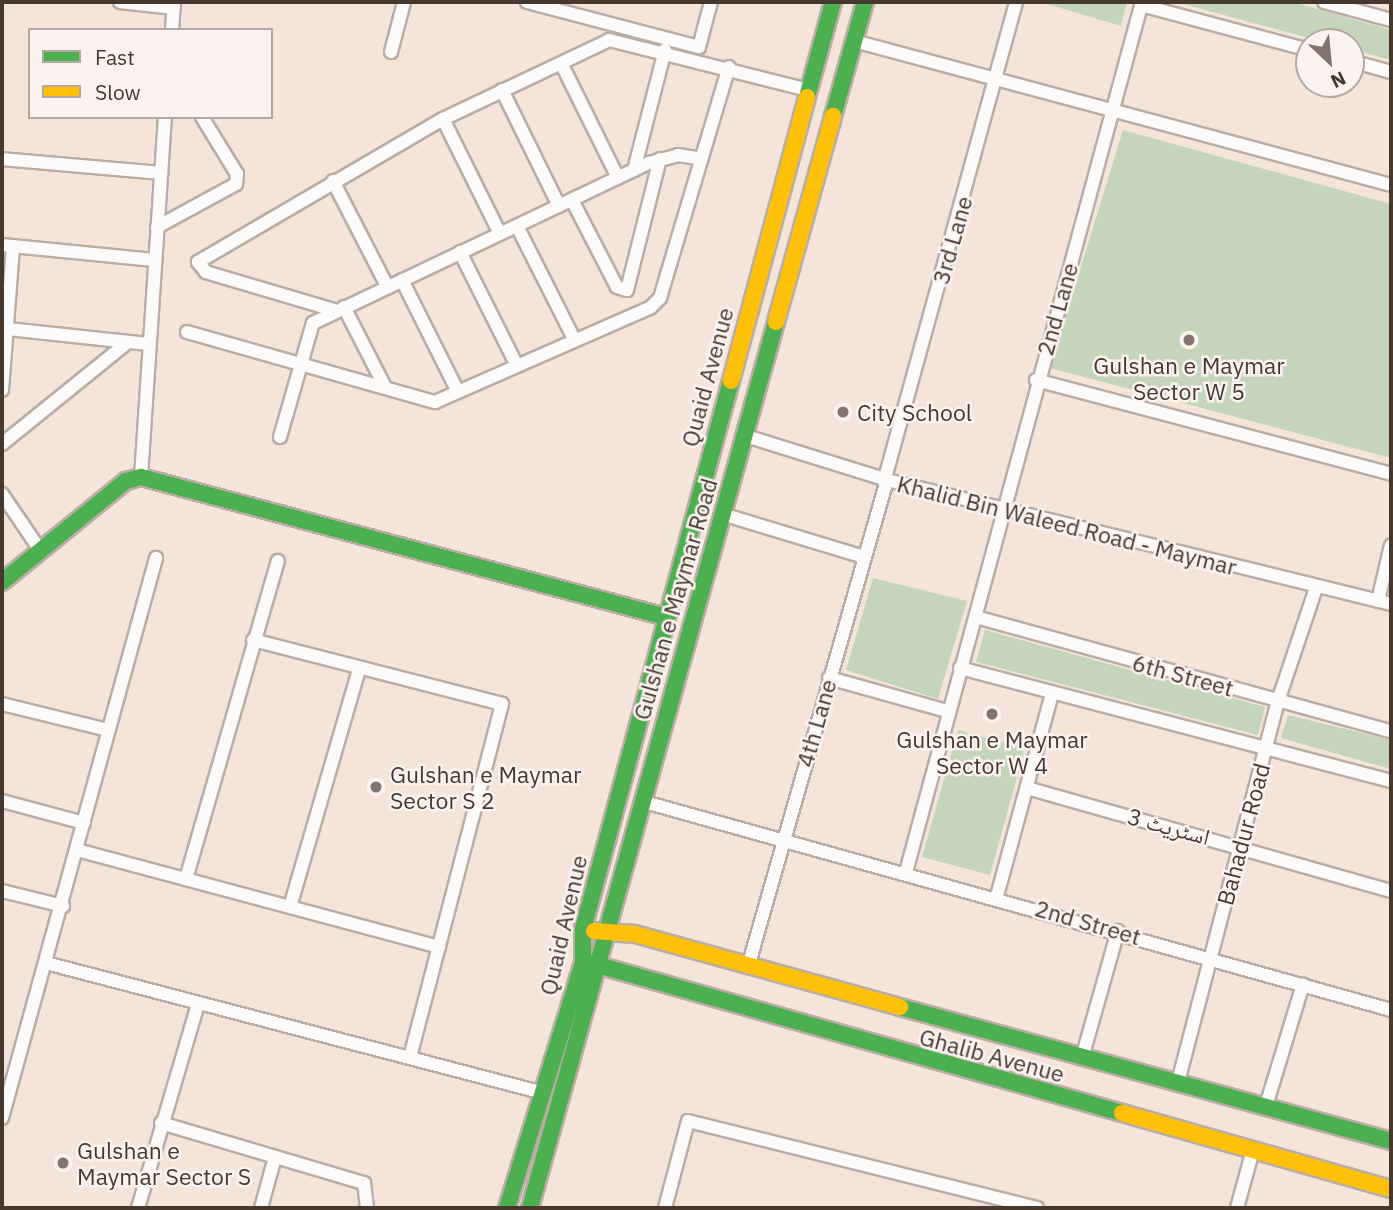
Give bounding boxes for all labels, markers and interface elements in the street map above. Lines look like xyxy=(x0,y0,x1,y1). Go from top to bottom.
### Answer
legend xyxy=(28,28,273,119)
north arrow xyxy=(1295,28,1365,98)
text: Fast xyxy=(95,43,135,71)
text: N xyxy=(1327,66,1350,94)
text: Slow xyxy=(95,78,141,106)
street label: 3rd Lane xyxy=(926,193,978,287)
street label: 2nd Lane xyxy=(1031,259,1083,359)
street label: Quaid Avenue xyxy=(675,304,739,450)
marker: Gulshan e Maymar Sector W 5 xyxy=(1181,332,1197,348)
place label: Gulshan e Maymar Sector W 5 xyxy=(1093,351,1285,405)
place label: City School xyxy=(857,398,972,426)
marker: City School xyxy=(835,404,851,420)
street label: Khalid Bin Waleed Road - Maymar xyxy=(894,469,1240,581)
street label: Gulshan e Maymar Road xyxy=(627,475,723,723)
street label: 6th Street xyxy=(1129,648,1237,702)
street label: 4th Lane xyxy=(790,676,842,770)
marker: Gulshan e Maymar Sector W 4 xyxy=(984,706,1000,722)
place label: Gulshan e Maymar Sector W 4 xyxy=(896,725,1088,779)
place label: Gulshan e Maymar Sector S 2 xyxy=(390,760,582,814)
street label: Bahadur Road xyxy=(1211,760,1275,908)
marker: Gulshan e Maymar Sector S 2 xyxy=(368,779,384,795)
street label: اسٹریٹ 3 xyxy=(1125,802,1213,850)
street label: Quaid Avenue xyxy=(533,852,593,998)
street label: 2nd Street xyxy=(1032,894,1144,950)
street label: Ghalib Avenue xyxy=(917,1022,1067,1088)
place label: Gulshan e Maymar Sector S xyxy=(77,1136,251,1190)
marker: Gulshan e Maymar Sector S xyxy=(55,1155,71,1171)

